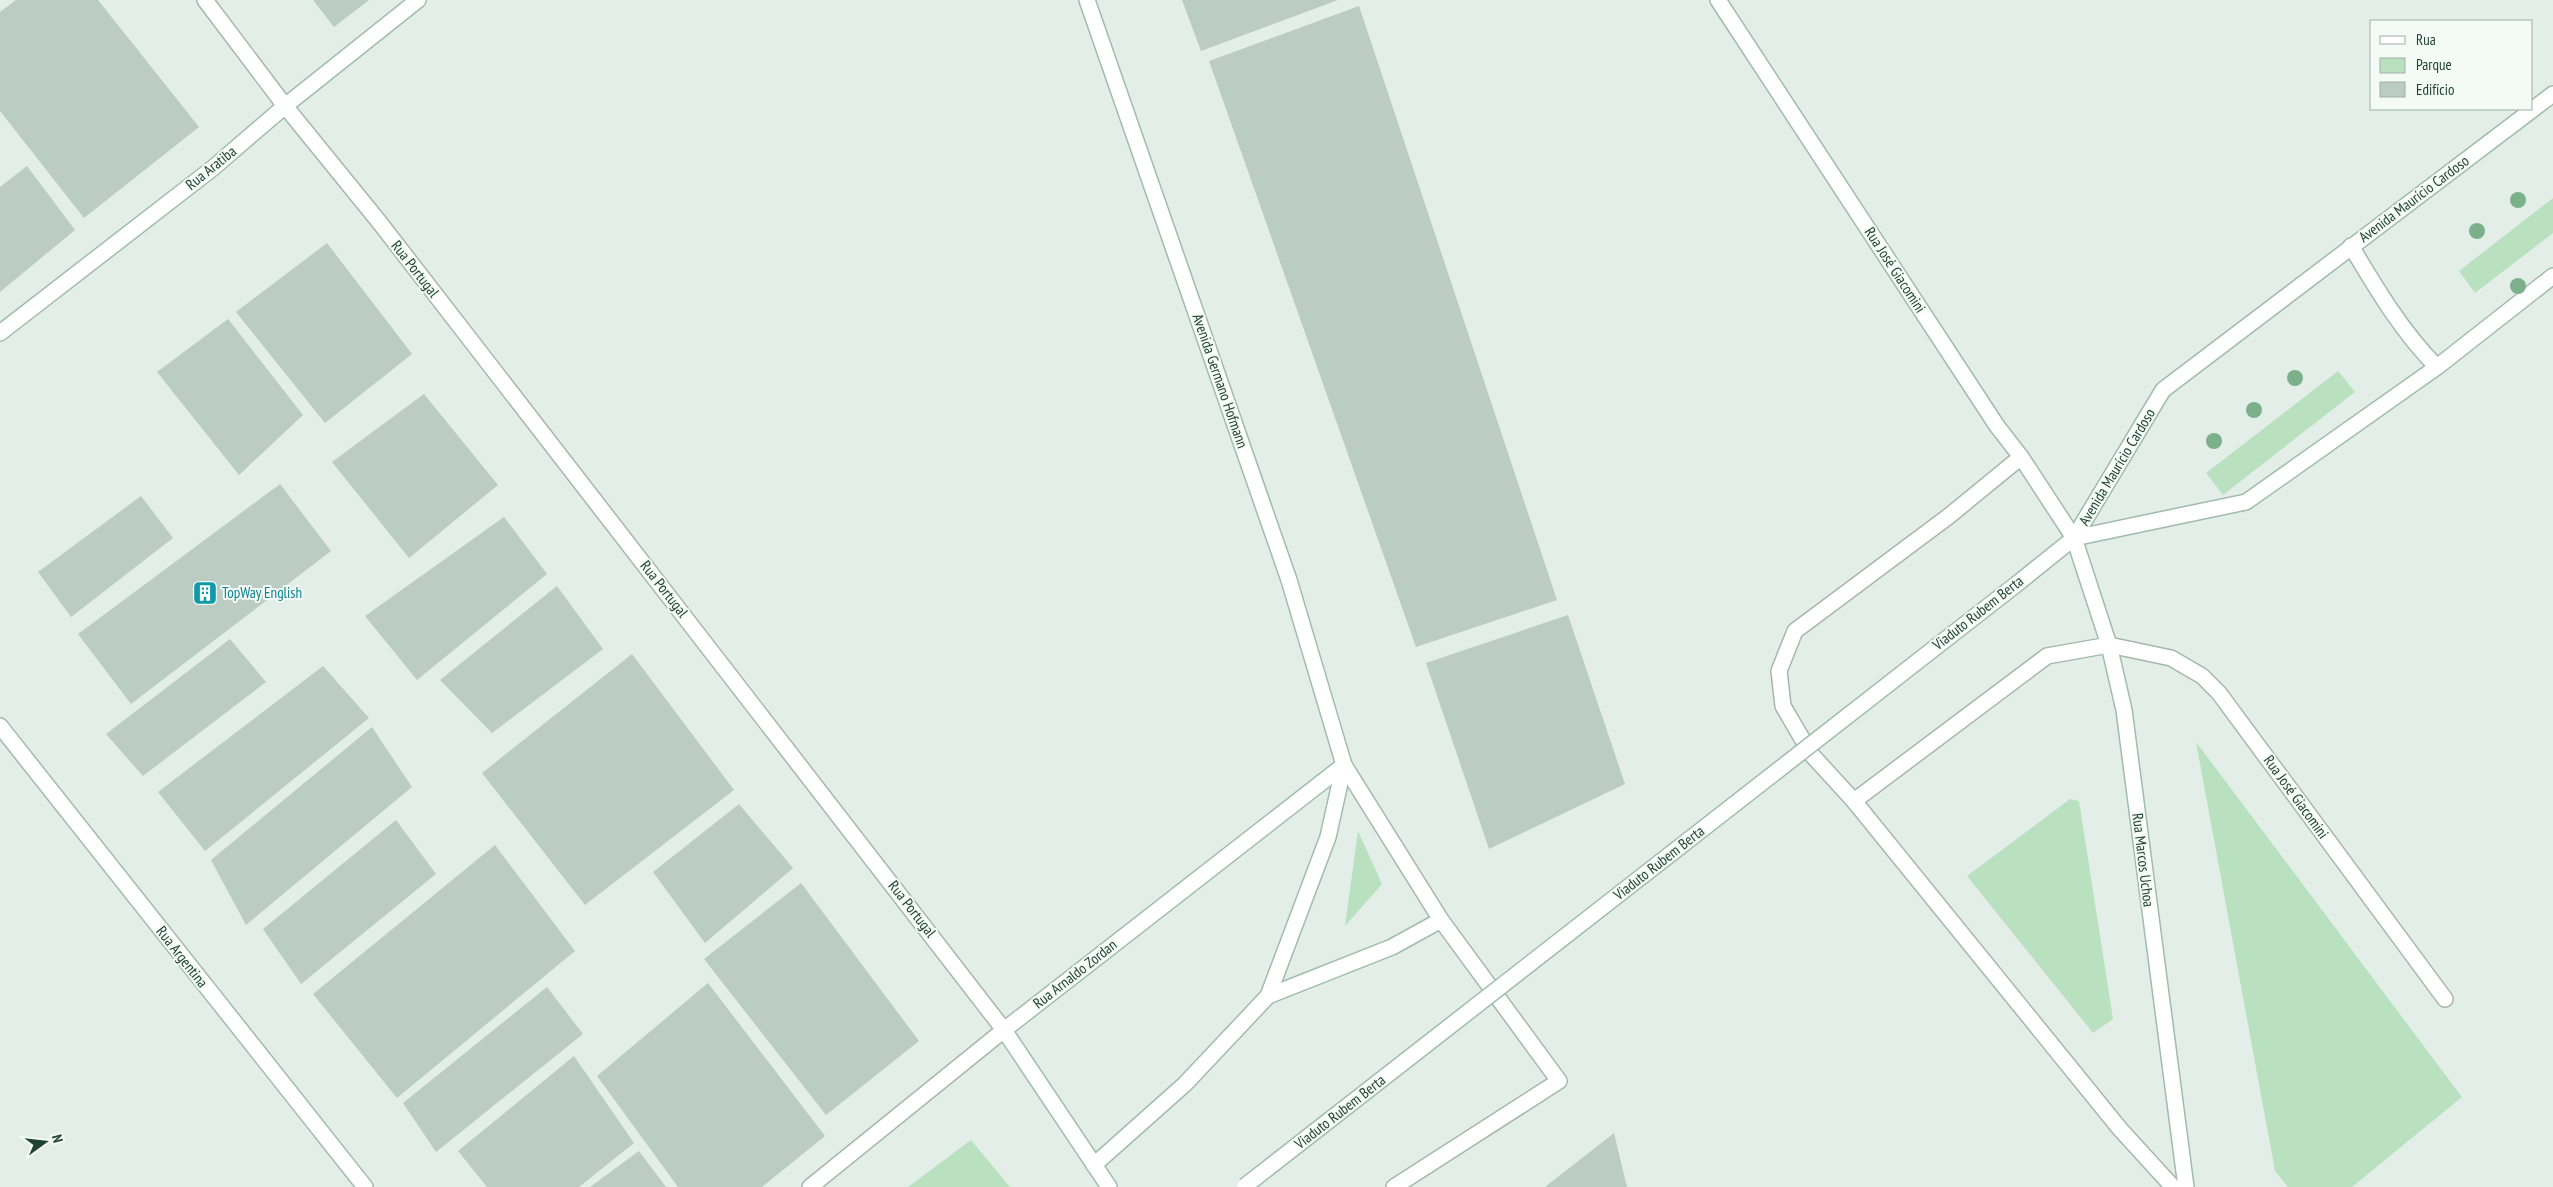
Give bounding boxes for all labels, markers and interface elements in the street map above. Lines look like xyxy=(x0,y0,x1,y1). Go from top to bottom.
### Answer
legend xyxy=(2370,20,2533,110)
text: Rua xyxy=(2416,30,2436,49)
text: Parque xyxy=(2416,55,2452,74)
text: Edifício xyxy=(2416,80,2454,99)
street label: Rua Aratiba xyxy=(182,141,240,194)
street label: Avenida Maurício Cardoso xyxy=(2355,151,2473,246)
street label: Rua José Giacomini xyxy=(1861,223,1930,316)
street label: Rua Portugal xyxy=(387,237,444,301)
street label: Avenida Germano Hofmann xyxy=(1189,311,1252,451)
street label: Avenida Maurício Cardoso xyxy=(2074,405,2159,529)
street label: Rua Portugal xyxy=(636,557,693,621)
street label: Viaduto Rubem Berta xyxy=(1928,571,2027,655)
building icon: TopWay English xyxy=(192,580,218,606)
place label: TopWay English xyxy=(222,583,302,602)
street label: Rua José Giacomini xyxy=(2260,751,2333,842)
street label: Rua Marcos Uchoa xyxy=(2128,812,2159,908)
street label: Viaduto Rubem Berta xyxy=(1609,821,1708,905)
street label: Rua Portugal xyxy=(884,877,941,941)
street label: Rua Argentina xyxy=(152,922,212,991)
street label: Rua Arnaldo Zordan xyxy=(1029,935,1120,1012)
street label: Viaduto Rubem Berta xyxy=(1290,1070,1389,1154)
north arrow xyxy=(20,1117,70,1167)
text: N xyxy=(48,1133,67,1145)

